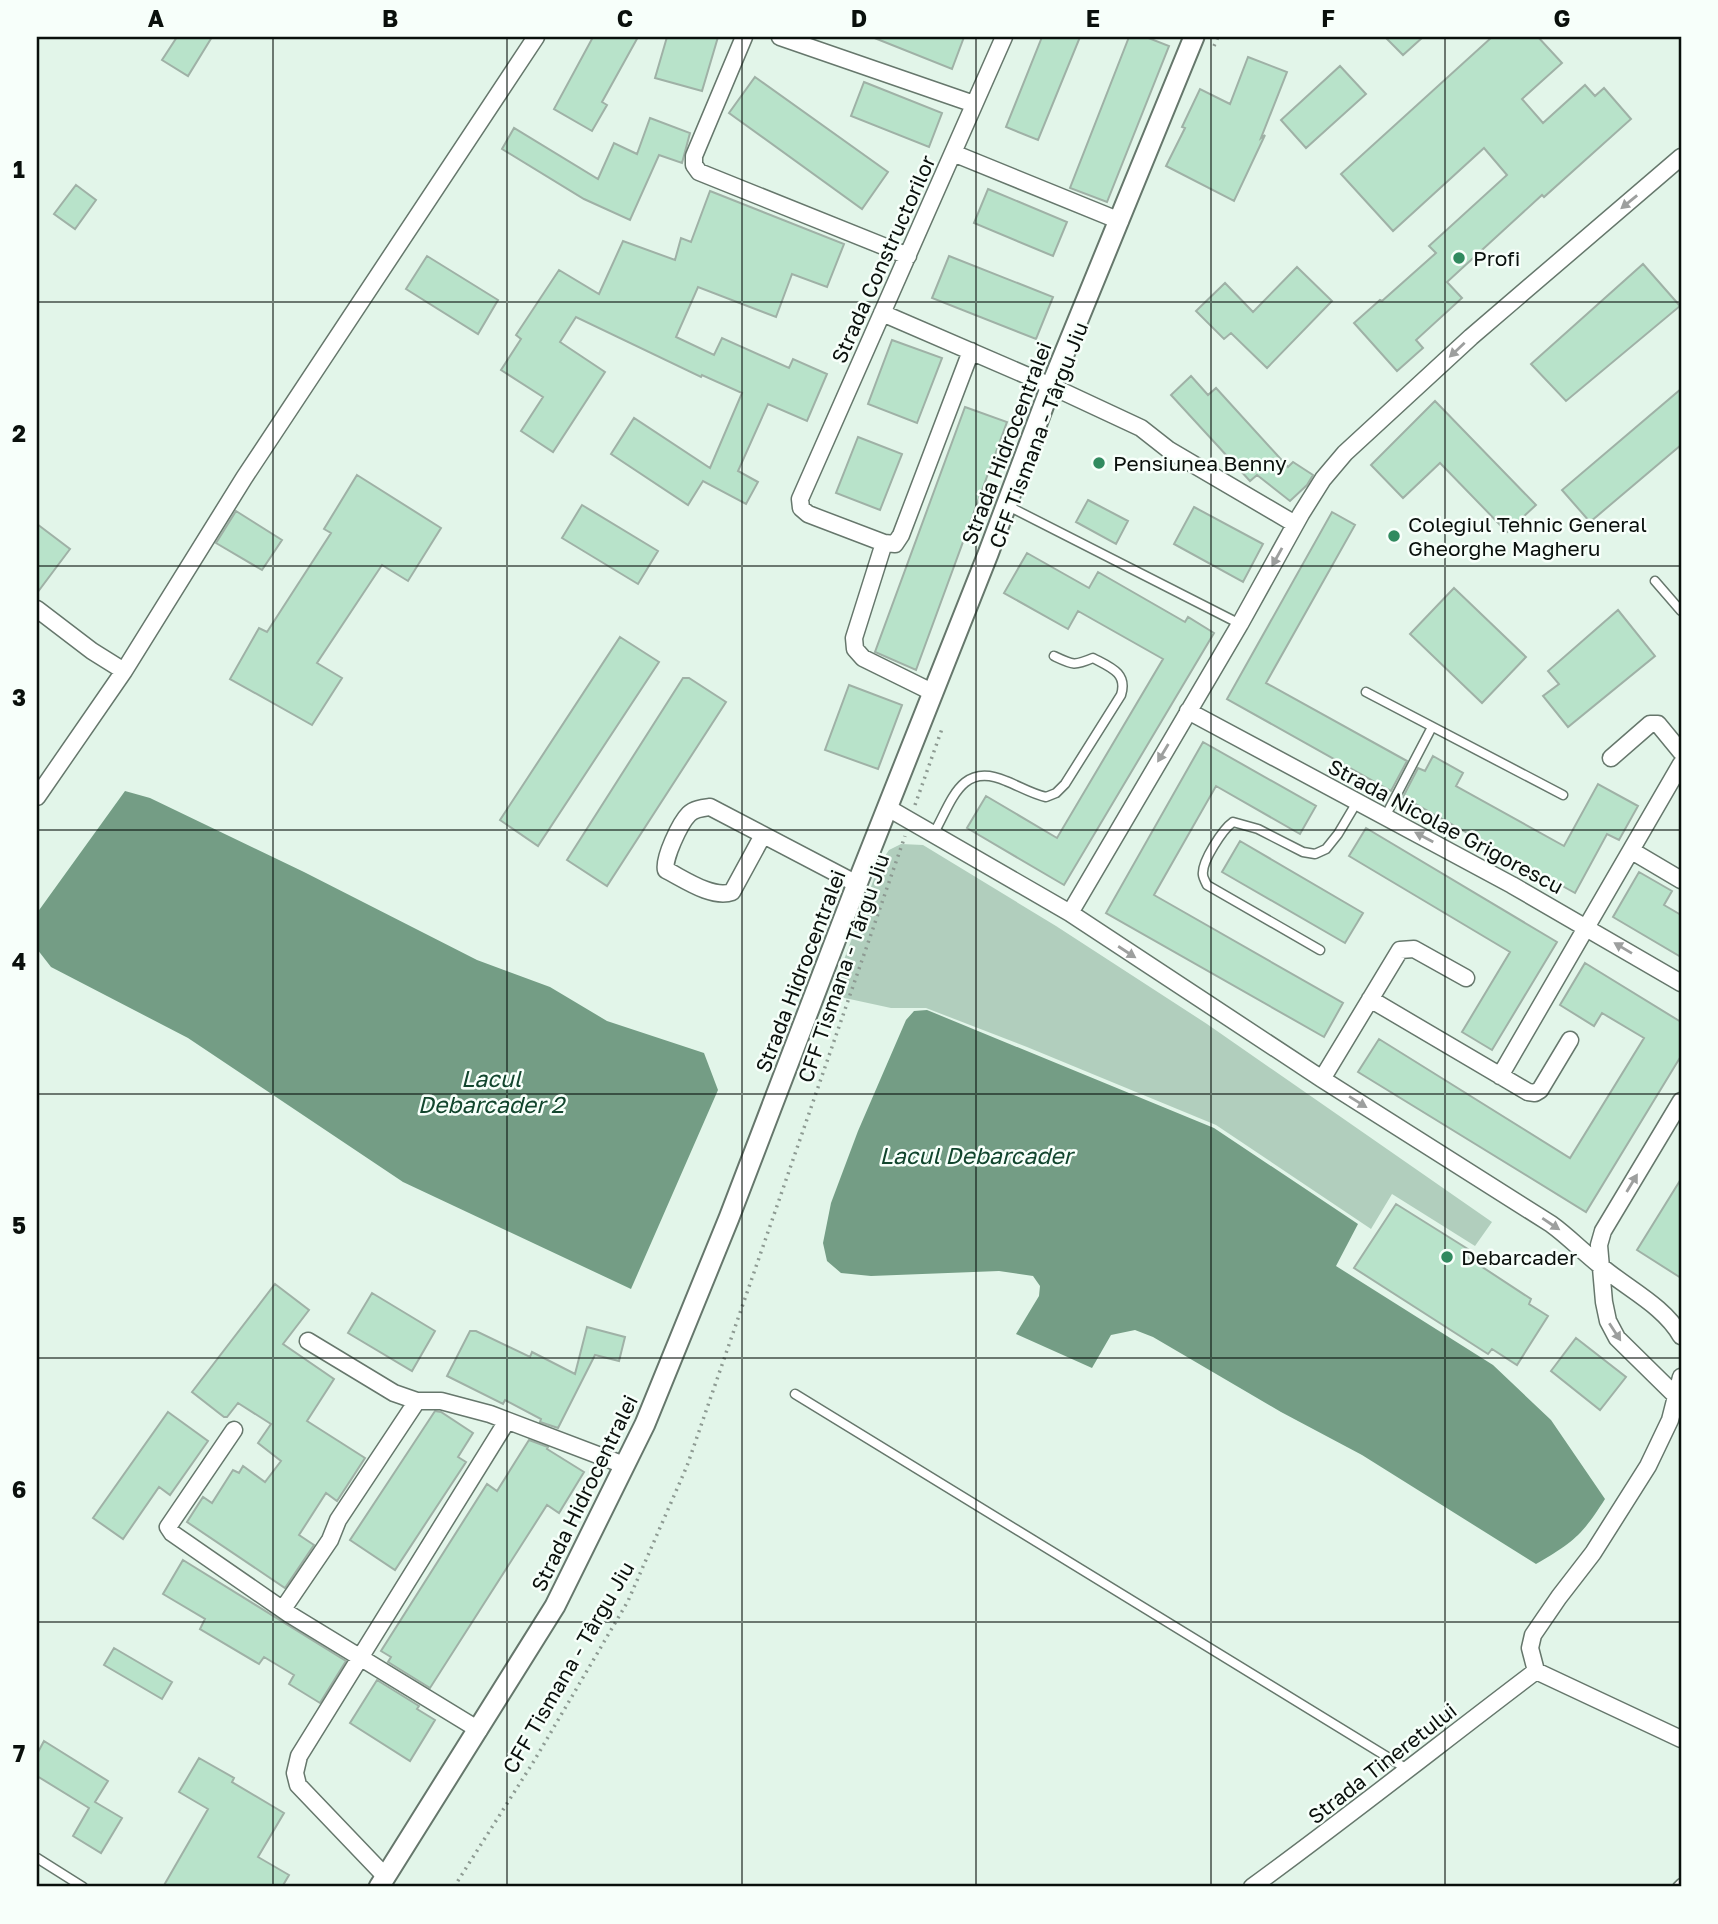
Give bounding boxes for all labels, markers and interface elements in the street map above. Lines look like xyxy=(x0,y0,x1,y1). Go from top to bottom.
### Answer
text: A xyxy=(148,4,165,32)
text: B xyxy=(382,4,398,32)
text: C xyxy=(617,4,633,32)
text: D xyxy=(851,4,867,32)
text: E xyxy=(1086,4,1100,32)
text: F xyxy=(1321,4,1335,32)
text: G xyxy=(1554,4,1570,32)
street label: Strada Constructorilor xyxy=(825,151,941,367)
text: 1 xyxy=(13,155,25,183)
one-way arrow xyxy=(1621,194,1638,209)
place label: Profi xyxy=(1473,245,1520,271)
marker: Profi xyxy=(1451,250,1467,266)
street label: CFF Tismana - Târgu Jiu xyxy=(983,318,1093,552)
street label: Strada Hidrocentralei xyxy=(955,338,1057,548)
one-way arrow xyxy=(1448,342,1466,358)
text: 2 xyxy=(12,419,26,447)
place label: Pensiunea Benny xyxy=(1113,450,1287,476)
marker: Pensiunea Benny xyxy=(1091,455,1107,471)
place label: Colegiul Tehnic General Gheorghe Magheru xyxy=(1408,511,1647,561)
marker: Colegiul Tehnic General Gheorghe Magheru xyxy=(1386,528,1402,544)
one-way arrow xyxy=(1271,547,1283,566)
text: 3 xyxy=(12,683,26,711)
one-way arrow xyxy=(1156,744,1169,763)
street label: Strada Nicolae Grigorescu xyxy=(1324,753,1568,899)
one-way arrow xyxy=(1414,832,1434,843)
street label: CFF Tismana - Târgu Jiu xyxy=(792,850,894,1086)
street label: Strada Hidrocentralei xyxy=(749,866,851,1076)
one-way arrow xyxy=(1613,942,1632,954)
one-way arrow xyxy=(1117,945,1136,958)
text: 4 xyxy=(12,947,26,975)
water label: Lacul Debarcader 2 xyxy=(418,1064,567,1118)
one-way arrow xyxy=(1349,1096,1368,1109)
water label: Lacul Debarcader xyxy=(879,1141,1076,1169)
one-way arrow xyxy=(1626,1173,1638,1192)
text: 5 xyxy=(12,1211,26,1239)
one-way arrow xyxy=(1541,1217,1560,1230)
place label: Debarcader xyxy=(1461,1244,1577,1270)
marker: Debarcader xyxy=(1439,1249,1455,1265)
one-way arrow xyxy=(1608,1323,1622,1341)
street label: Strada Hidrocentralei xyxy=(525,1391,643,1595)
text: 6 xyxy=(12,1475,26,1503)
street label: CFF Tismana - Târgu Jiu xyxy=(497,1556,639,1778)
street label: Strada Tineretului xyxy=(1303,1697,1461,1829)
text: 7 xyxy=(13,1739,25,1767)

